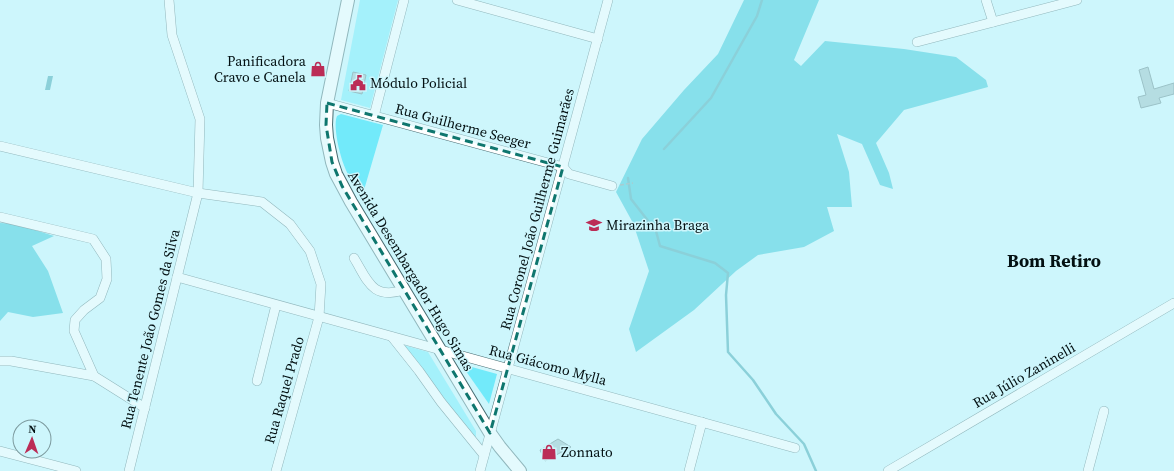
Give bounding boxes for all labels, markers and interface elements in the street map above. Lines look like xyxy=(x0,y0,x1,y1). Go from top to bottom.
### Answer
place label: Panificadora Cravo e Canela xyxy=(214,51,307,87)
shop icon: Panificadora Cravo e Canela xyxy=(309,60,327,78)
place label: Módulo Policial xyxy=(370,73,467,93)
public building icon: Módulo Policial xyxy=(349,74,367,92)
street label: Rua Coronel João Guilherme Guimarães xyxy=(495,86,579,332)
street label: Rua Guilherme Seeger xyxy=(393,98,533,154)
street label: Avenida Desembargador Hugo Simas xyxy=(343,167,479,375)
place label: Mirazinha Braga xyxy=(606,215,710,235)
school or university icon: Mirazinha Braga xyxy=(585,216,603,234)
street label: Rua Tenente João Gomes da Silva xyxy=(115,226,185,431)
district label: Bom Retiro xyxy=(1007,248,1101,273)
street label: Rua Raquel Prado xyxy=(259,334,309,446)
street label: Rua Júlio Zaninelli xyxy=(969,338,1079,412)
street label: Rua Giácomo Mylla xyxy=(487,340,610,391)
north arrow xyxy=(12,419,52,459)
text: N xyxy=(28,422,37,437)
place label: Zonnato xyxy=(561,442,613,462)
shop icon: Zonnato xyxy=(540,443,558,461)

